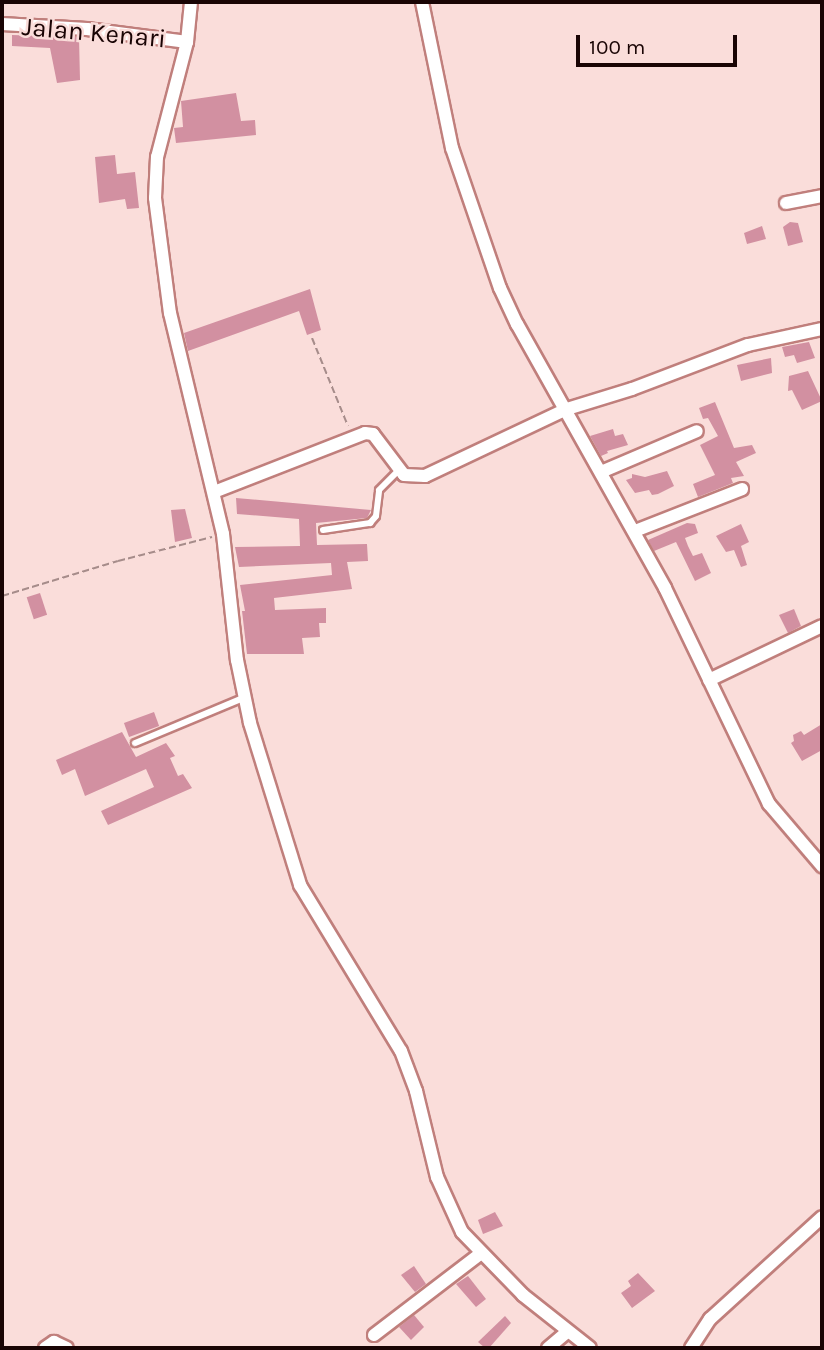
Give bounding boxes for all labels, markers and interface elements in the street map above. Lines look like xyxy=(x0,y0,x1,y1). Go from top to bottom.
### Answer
street label: Jalan Kenari xyxy=(21,11,167,55)
scale bar xyxy=(579,21,740,65)
text: 100 m xyxy=(589,35,646,59)

